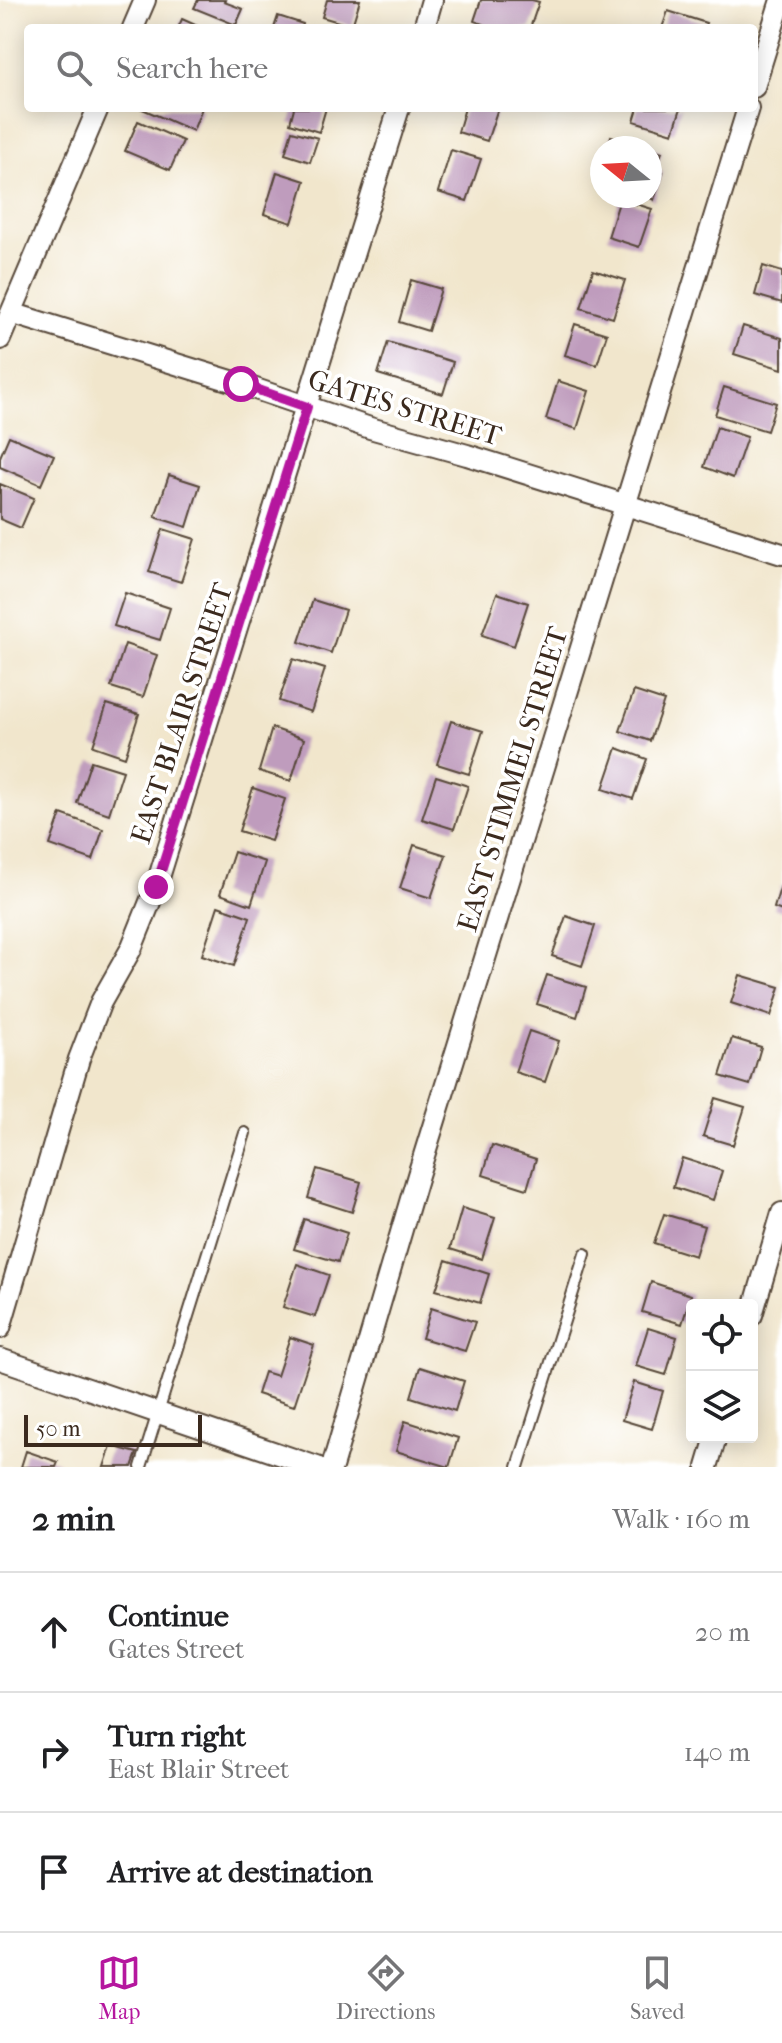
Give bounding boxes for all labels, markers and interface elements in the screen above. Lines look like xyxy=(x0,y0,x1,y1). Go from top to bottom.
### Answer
search box xyxy=(24,24,758,112)
icon: search xyxy=(52,46,96,90)
text: Search here xyxy=(116,51,268,86)
north arrow xyxy=(590,136,662,208)
street label: GATES STREET xyxy=(304,362,507,453)
route start xyxy=(223,366,259,402)
street label: EAST BLAIR STREET xyxy=(124,578,240,848)
street label: EAST STIMMEL STREET xyxy=(450,622,575,935)
route end xyxy=(138,869,174,905)
map controls xyxy=(686,1299,758,1443)
button: locate xyxy=(686,1299,758,1371)
button: layers xyxy=(686,1371,758,1443)
scale bar xyxy=(24,1411,202,1447)
text: 50 m xyxy=(36,1416,81,1442)
text: 2 min xyxy=(32,1499,115,1539)
text: Walk · 160 m xyxy=(612,1504,750,1535)
text: Continue xyxy=(108,1599,229,1634)
icon: ahead xyxy=(32,1610,76,1654)
text: 20 m xyxy=(695,1617,750,1648)
text: Gates Street xyxy=(108,1634,244,1665)
text: Turn right xyxy=(108,1719,246,1754)
icon: right xyxy=(32,1730,76,1774)
text: 140 m xyxy=(684,1737,750,1768)
text: East Blair Street xyxy=(108,1754,289,1785)
icon: arrive xyxy=(32,1850,76,1894)
text: Arrive at destination xyxy=(108,1855,373,1890)
tab: Map xyxy=(97,1951,141,2025)
tab: Directions xyxy=(336,1951,435,2025)
tab: Saved xyxy=(630,1951,685,2025)

